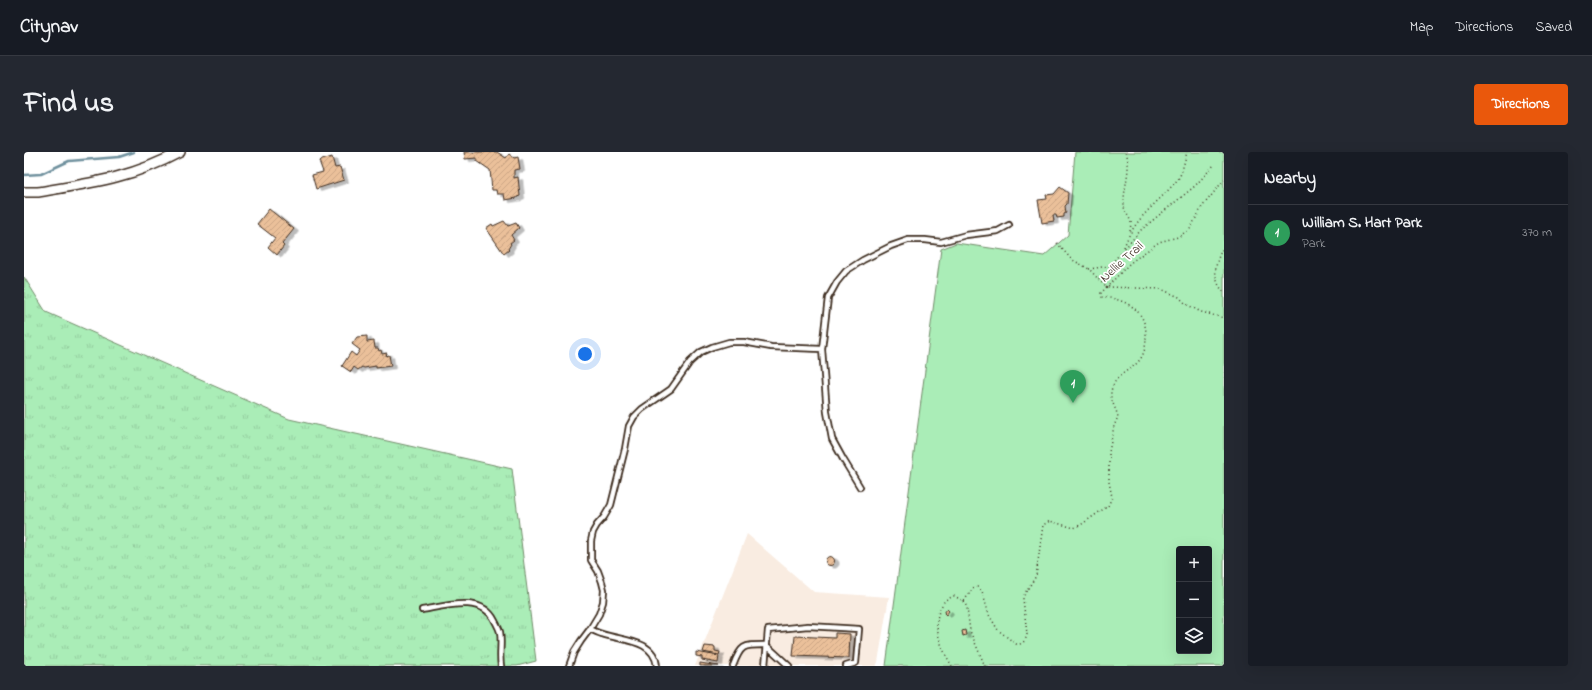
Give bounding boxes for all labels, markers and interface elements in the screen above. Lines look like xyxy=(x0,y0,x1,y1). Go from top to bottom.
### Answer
text: Citynav xyxy=(20,14,78,41)
text: Map xyxy=(1410,17,1433,38)
text: Directions xyxy=(1455,17,1513,38)
text: Saved xyxy=(1535,17,1572,38)
text: Find us xyxy=(24,84,114,125)
button: Directions xyxy=(1474,84,1568,125)
text: Nearby xyxy=(1264,166,1316,191)
text: William S. Hart Park xyxy=(1302,212,1422,234)
text: 1 xyxy=(1275,223,1279,242)
text: 370 m xyxy=(1522,223,1552,242)
text: Park xyxy=(1302,234,1326,253)
street label: Nellie Trail xyxy=(1096,237,1148,287)
your location xyxy=(575,344,595,364)
pin: 1 xyxy=(1060,370,1086,403)
map controls xyxy=(1176,546,1212,654)
button: + xyxy=(1176,546,1212,582)
button: − xyxy=(1176,582,1212,618)
button: layers xyxy=(1176,618,1212,654)

